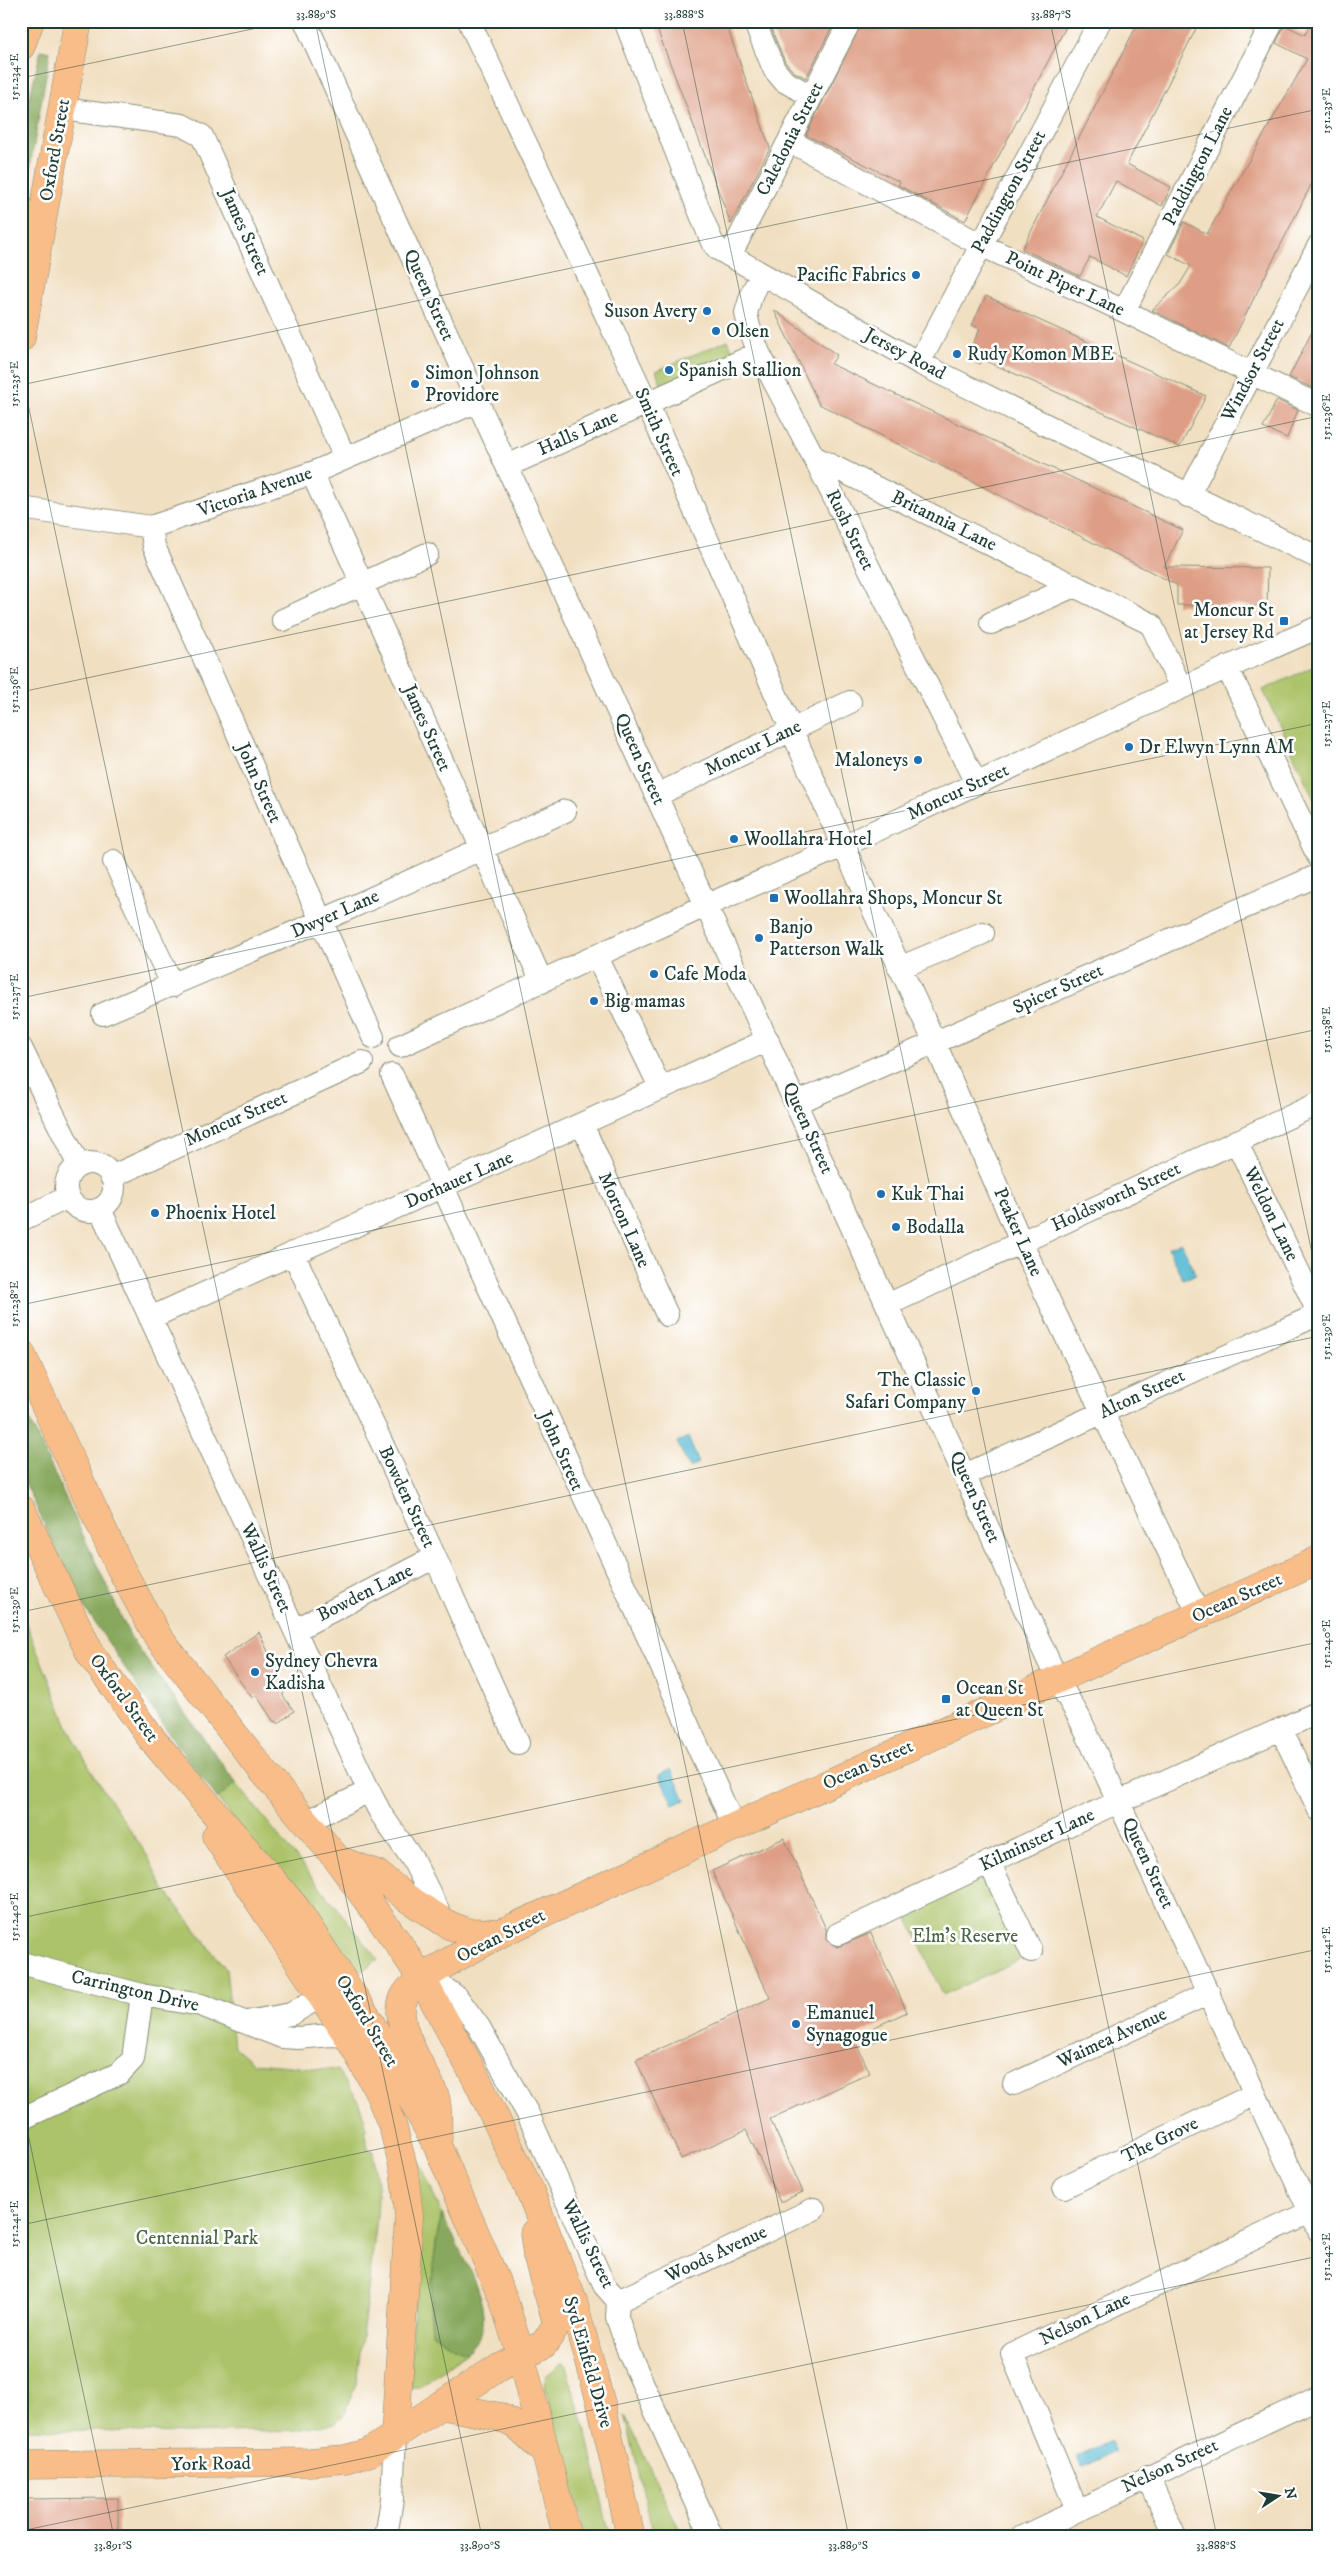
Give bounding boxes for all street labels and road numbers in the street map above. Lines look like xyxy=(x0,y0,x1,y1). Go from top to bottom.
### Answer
street label: Caledonia Street xyxy=(751,78,829,200)
street label: Oxford Street xyxy=(35,97,75,203)
street label: Paddington Lane xyxy=(1158,102,1238,230)
street label: Paddington Street xyxy=(967,126,1051,258)
street label: James Street xyxy=(215,183,274,279)
street label: Queen Street xyxy=(399,246,459,344)
street label: Point Piper Lane xyxy=(1002,246,1128,322)
street label: Windsor Street xyxy=(1216,315,1290,426)
street label: Jersey Road xyxy=(859,322,950,385)
street label: Smith Street xyxy=(629,384,689,480)
street label: Halls Lane xyxy=(534,405,622,461)
street label: Victoria Avenue xyxy=(194,462,315,523)
street label: Rush Street xyxy=(821,486,879,574)
street label: Britannia Lane xyxy=(888,486,1001,556)
street label: James Street xyxy=(397,679,456,775)
street label: Queen Street xyxy=(610,710,670,808)
street label: Moncur Lane xyxy=(701,715,805,781)
street label: John Street xyxy=(230,738,287,827)
street label: Moncur Street xyxy=(903,758,1013,826)
street label: Dwyer Lane xyxy=(287,884,383,944)
street label: Spicer Street xyxy=(1009,959,1107,1019)
street label: Queen Street xyxy=(778,1079,838,1177)
street label: Moncur Street xyxy=(181,1086,291,1152)
street label: Dorhauer Lane xyxy=(401,1146,517,1214)
street label: Holdsworth Street xyxy=(1048,1157,1184,1237)
street label: Weldon Lane xyxy=(1238,1162,1304,1265)
street label: Morton Lane xyxy=(593,1169,655,1271)
street label: Peaker Lane xyxy=(988,1184,1048,1280)
street label: Alton Street xyxy=(1095,1364,1189,1424)
street label: John Street xyxy=(532,1406,589,1495)
street label: Bowden Street xyxy=(373,1442,441,1552)
street label: Queen Street xyxy=(945,1448,1005,1546)
street label: Wallis Street xyxy=(235,1519,297,1616)
street label: Bowden Lane xyxy=(313,1559,417,1627)
street label: Ocean Street xyxy=(1188,1568,1286,1628)
street label: Oxford Street xyxy=(84,1649,164,1747)
street label: Ocean Street xyxy=(819,1735,917,1795)
street label: Kilminster Lane xyxy=(976,1803,1098,1877)
street label: Queen Street xyxy=(1117,1814,1179,1912)
street label: Ocean Street xyxy=(453,1904,549,1968)
street label: Carrington Drive xyxy=(69,1965,201,2017)
street label: Oxford Street xyxy=(331,1971,403,2071)
street label: Waimea Avenue xyxy=(1053,2003,1171,2074)
street label: The Grove xyxy=(1118,2112,1202,2168)
street label: Wallis Street xyxy=(556,2195,619,2292)
street label: Woods Avenue xyxy=(661,2220,771,2288)
street label: Nelson Lane xyxy=(1036,2287,1134,2351)
street label: Syd Einfeld Drive xyxy=(558,2293,618,2431)
street label: Nelson Street xyxy=(1118,2434,1222,2498)
street label: York Road xyxy=(171,2452,252,2476)

